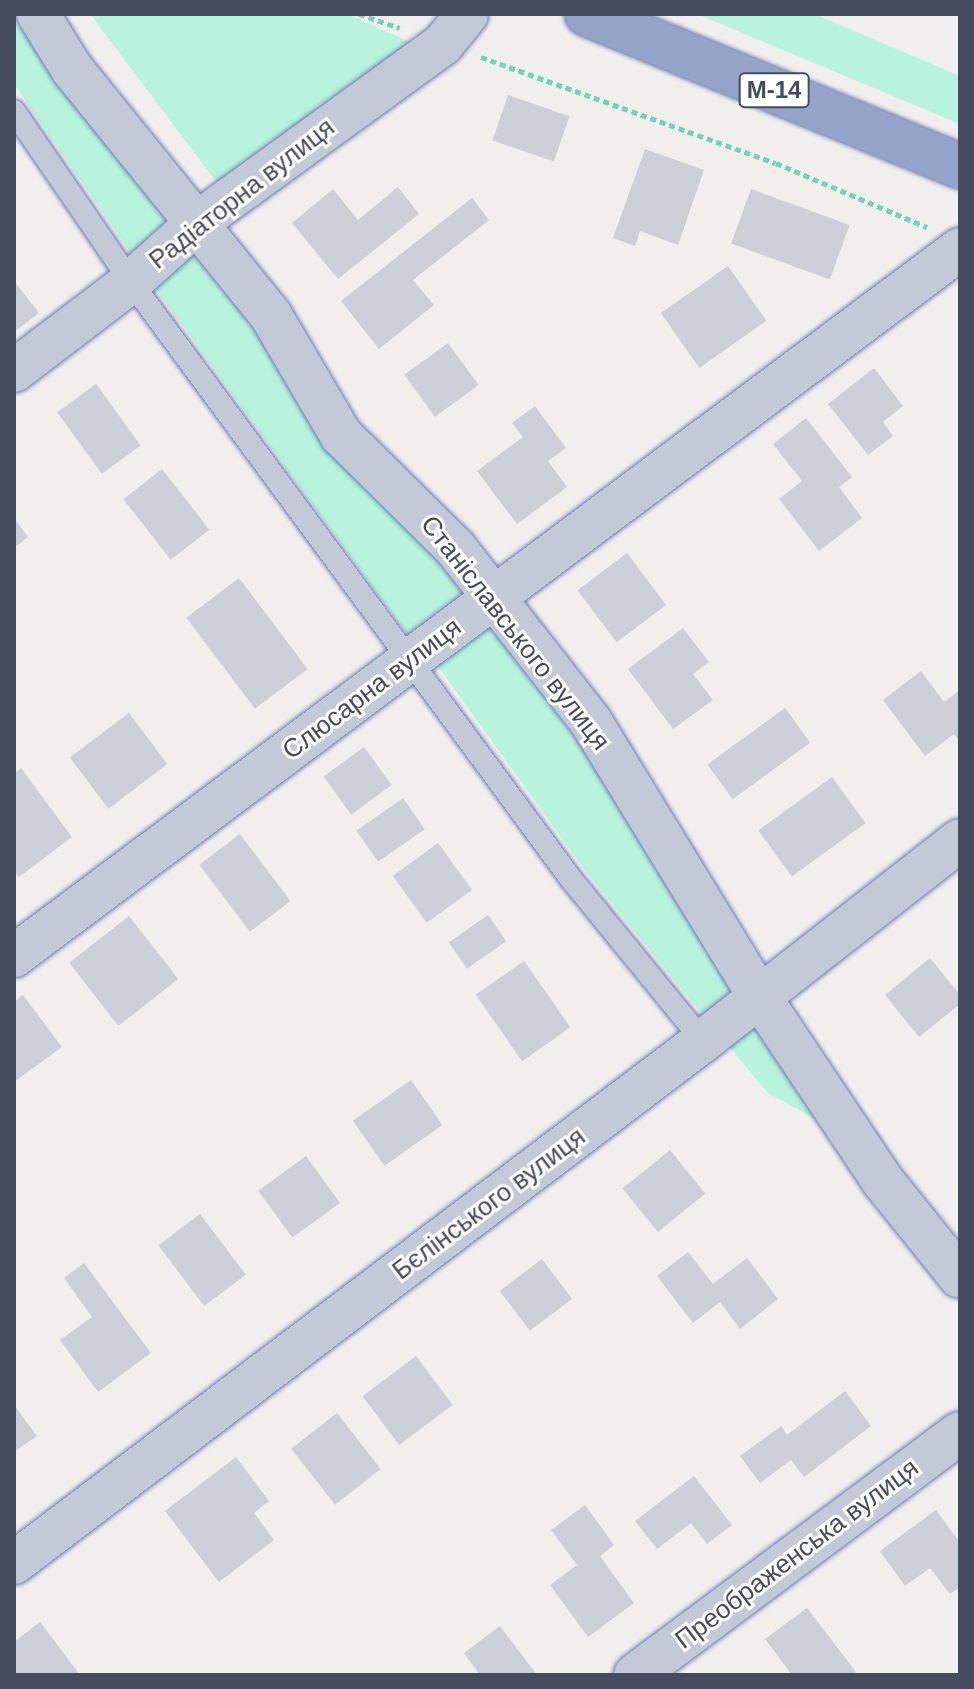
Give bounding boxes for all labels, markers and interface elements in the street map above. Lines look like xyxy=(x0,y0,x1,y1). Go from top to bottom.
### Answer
road number: М-14 xyxy=(738,70,810,110)
street label: Радіаторна вулиця xyxy=(143,112,341,276)
street label: Станіславського вулиця xyxy=(414,510,616,756)
street label: Слюсарна вулиця xyxy=(276,612,468,766)
street label: Бєлінського вулиця xyxy=(386,1121,592,1287)
street label: Преображенська вулиця xyxy=(669,1452,925,1656)

